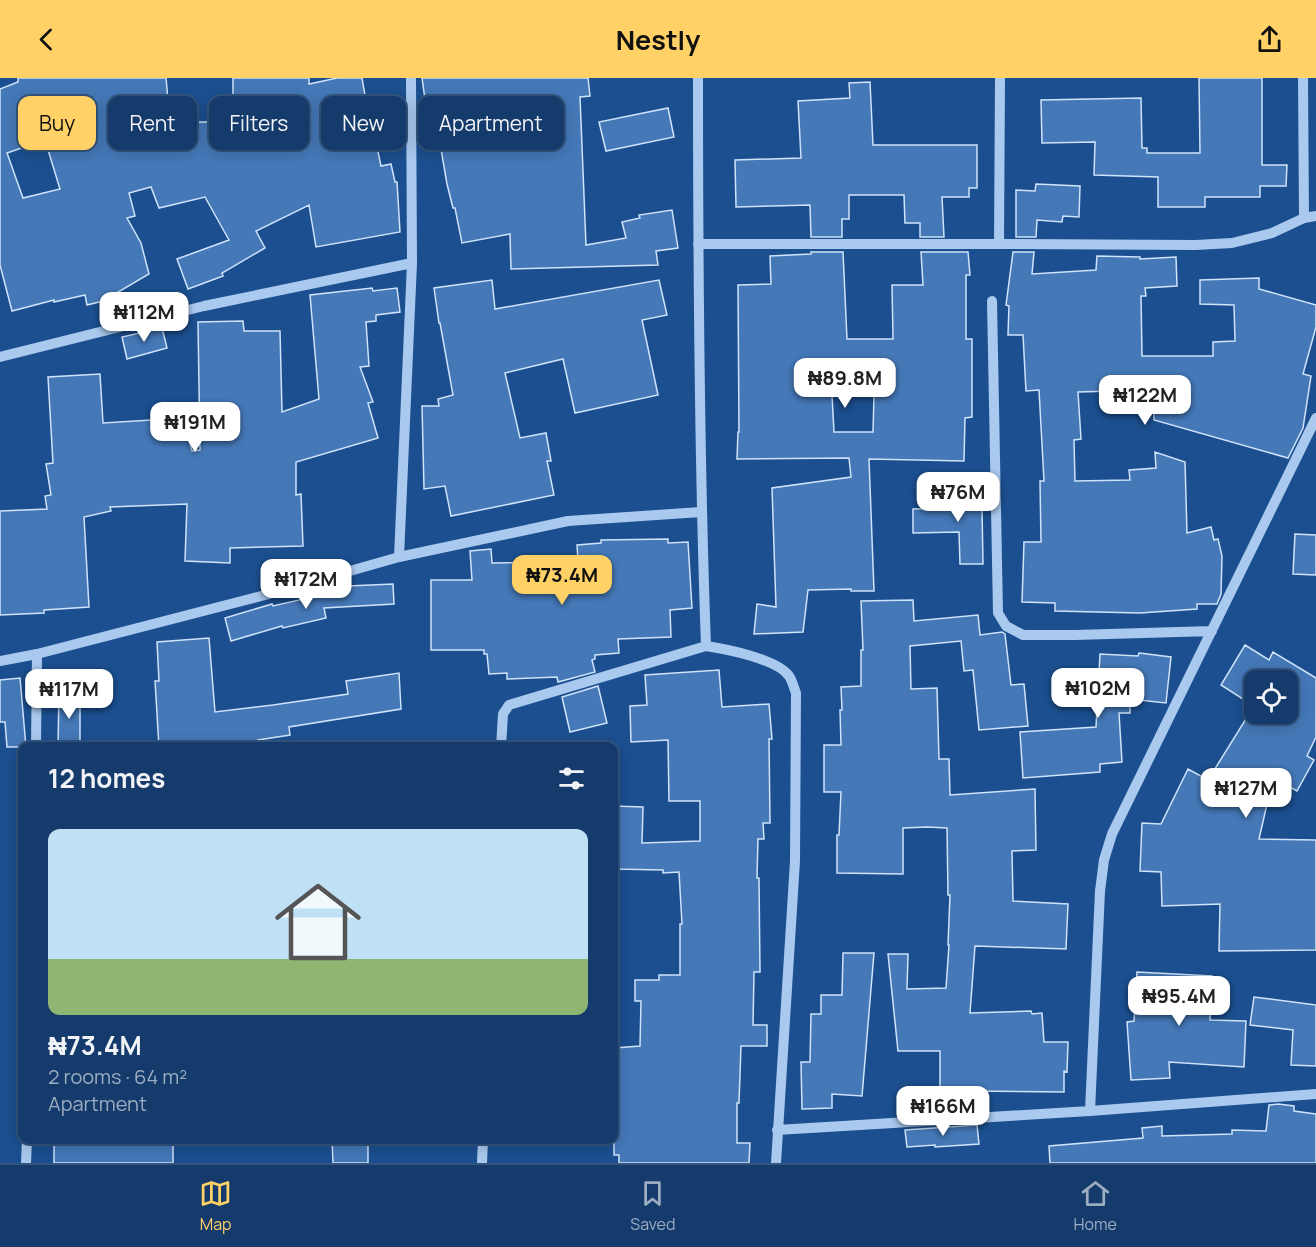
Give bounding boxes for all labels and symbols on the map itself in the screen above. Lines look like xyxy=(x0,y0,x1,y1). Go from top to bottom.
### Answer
pin: ₦112M xyxy=(102,292,186,343)
pin: ₦89.8M xyxy=(796,358,894,409)
pin: ₦122M xyxy=(1103,375,1187,426)
pin: ₦191M xyxy=(153,402,237,453)
pin: ₦76M xyxy=(922,472,994,523)
pin: ₦73.4M xyxy=(513,555,611,606)
pin: ₦172M xyxy=(264,559,348,610)
pin: ₦102M xyxy=(1056,668,1140,719)
pin: ₦117M xyxy=(27,669,111,720)
pin: ₦127M xyxy=(1204,768,1288,819)
pin: ₦95.4M xyxy=(1130,976,1228,1027)
pin: ₦166M xyxy=(901,1086,985,1137)

